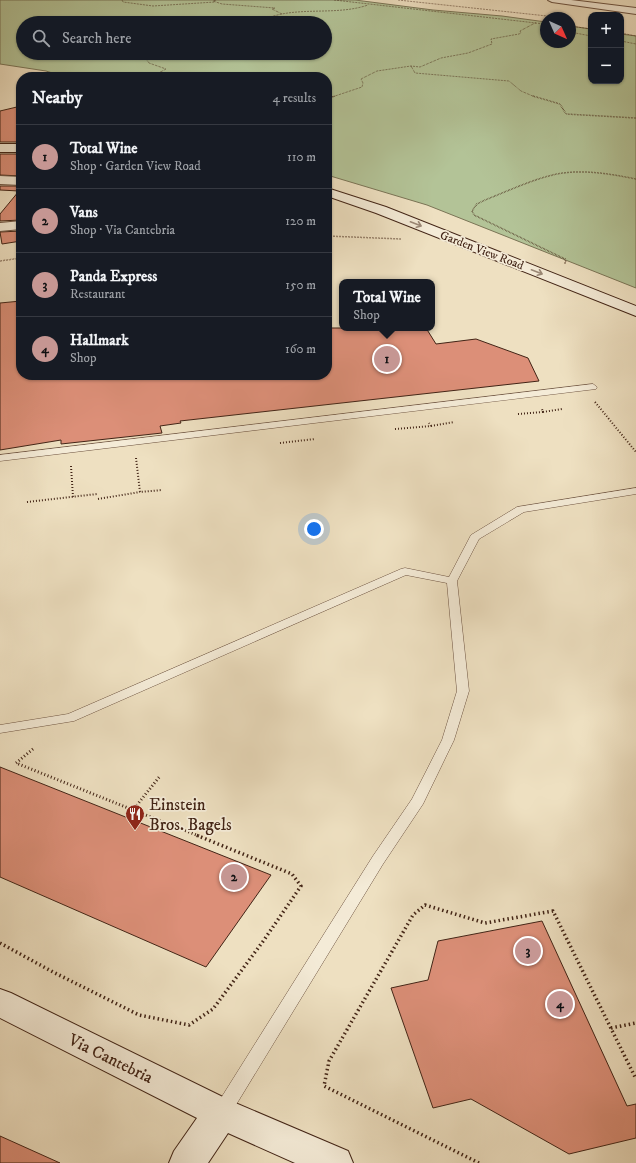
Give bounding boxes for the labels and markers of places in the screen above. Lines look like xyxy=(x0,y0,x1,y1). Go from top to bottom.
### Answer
pin: 1 xyxy=(374,344,400,374)
place label: Einstein Bros. Bagels xyxy=(149,794,232,836)
restaurant icon: Einstein Bros. Bagels xyxy=(124,803,146,831)
pin: 2 xyxy=(221,862,247,892)
pin: 3 xyxy=(515,936,541,966)
pin: 4 xyxy=(547,989,573,1019)

